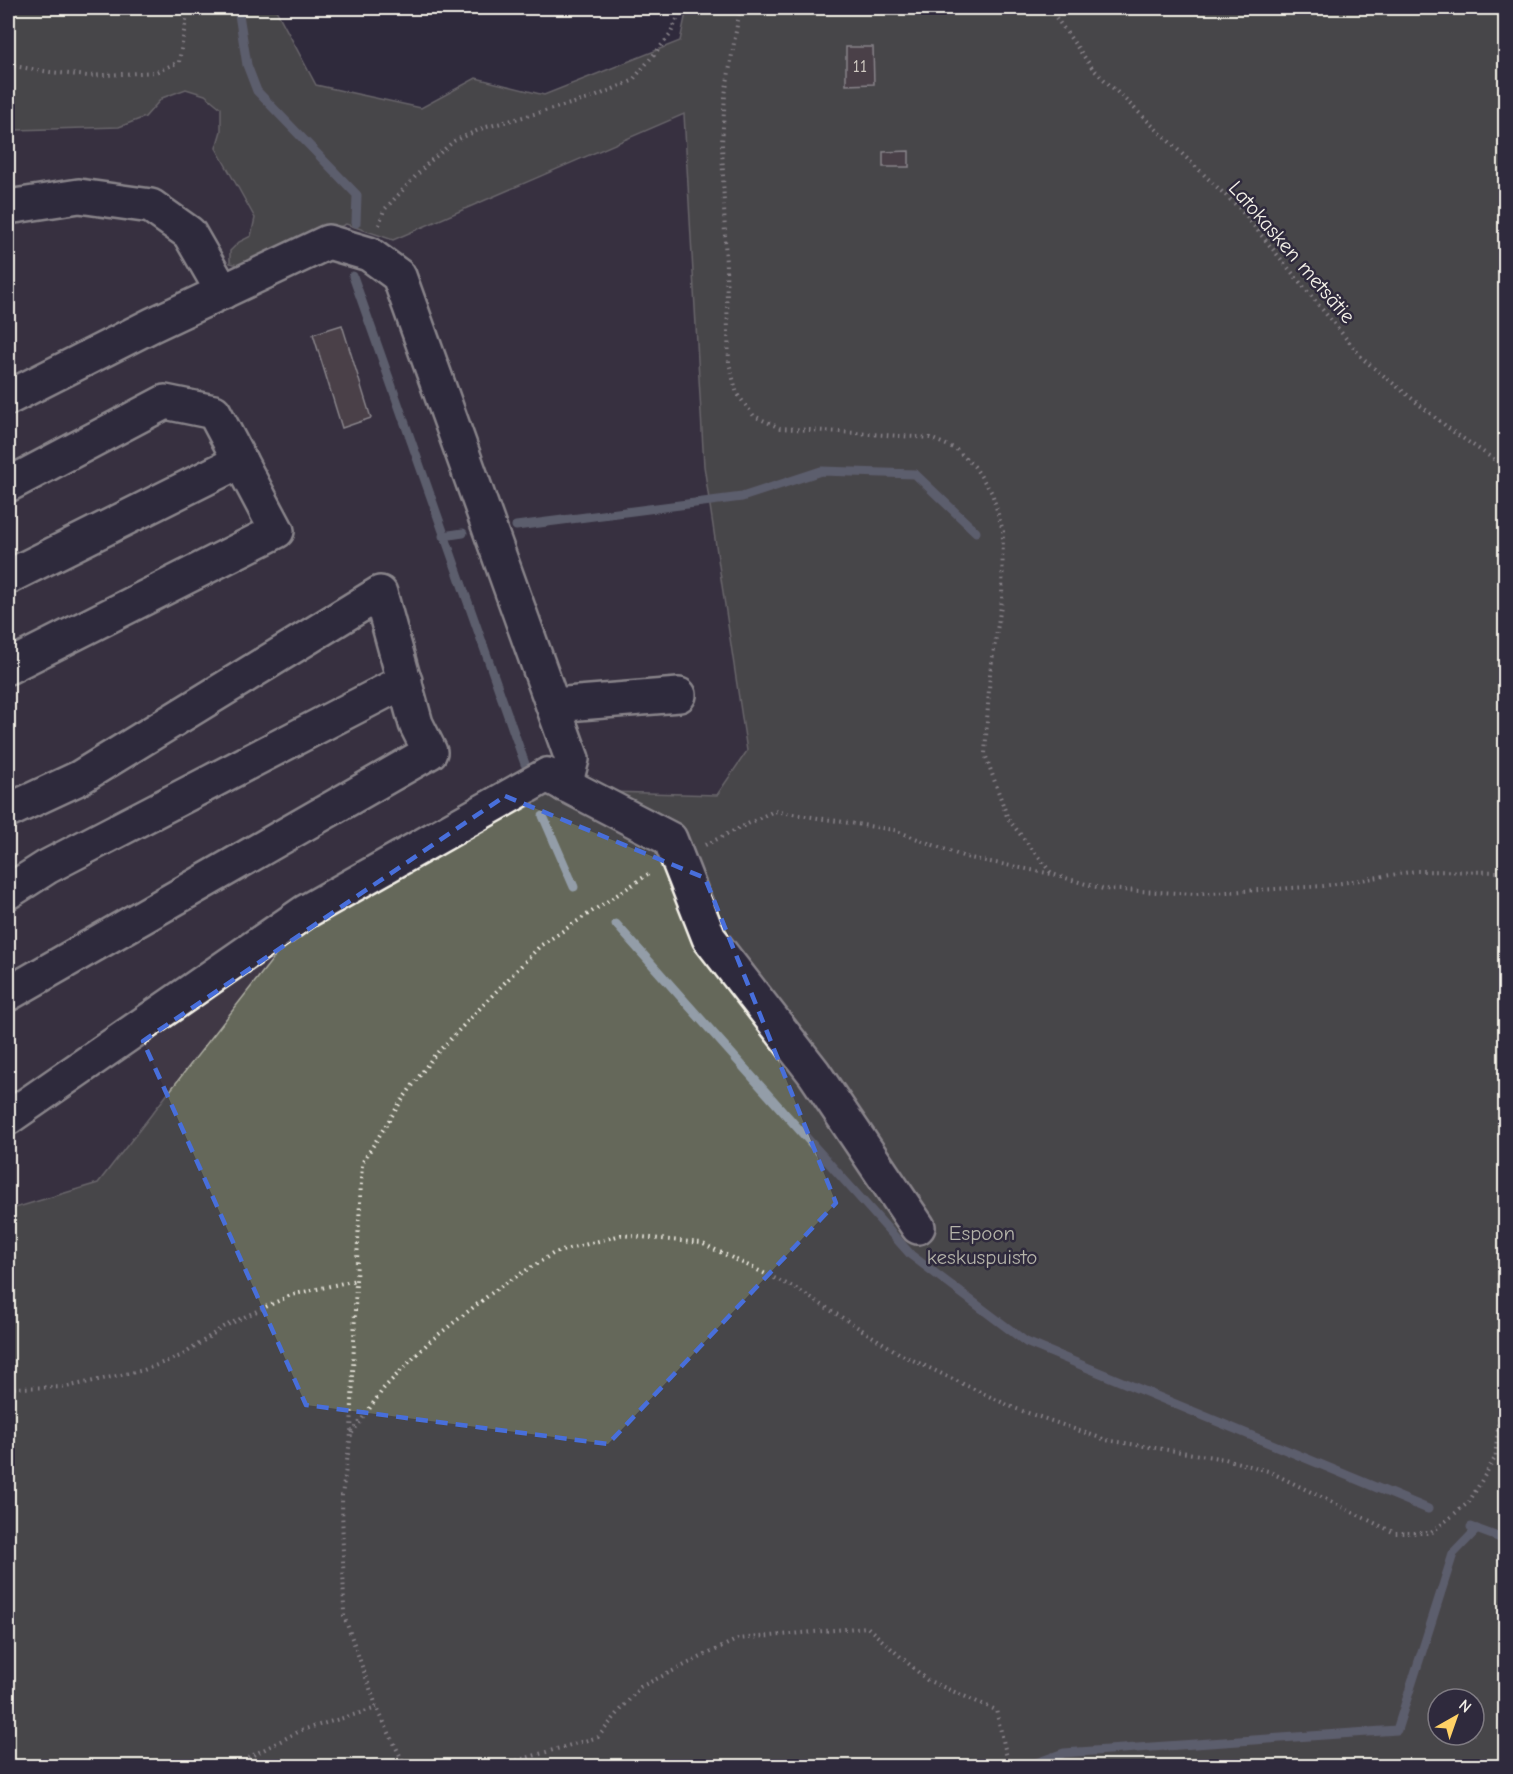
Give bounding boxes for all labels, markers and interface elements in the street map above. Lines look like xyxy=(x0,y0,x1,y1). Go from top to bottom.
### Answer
house number: 11 xyxy=(853,56,867,77)
street label: Latokasken metsätie xyxy=(1224,176,1360,328)
park label: Espoon keskuspuisto xyxy=(927,1221,1037,1269)
north arrow xyxy=(1426,1687,1486,1747)
text: N xyxy=(1455,1696,1475,1717)

